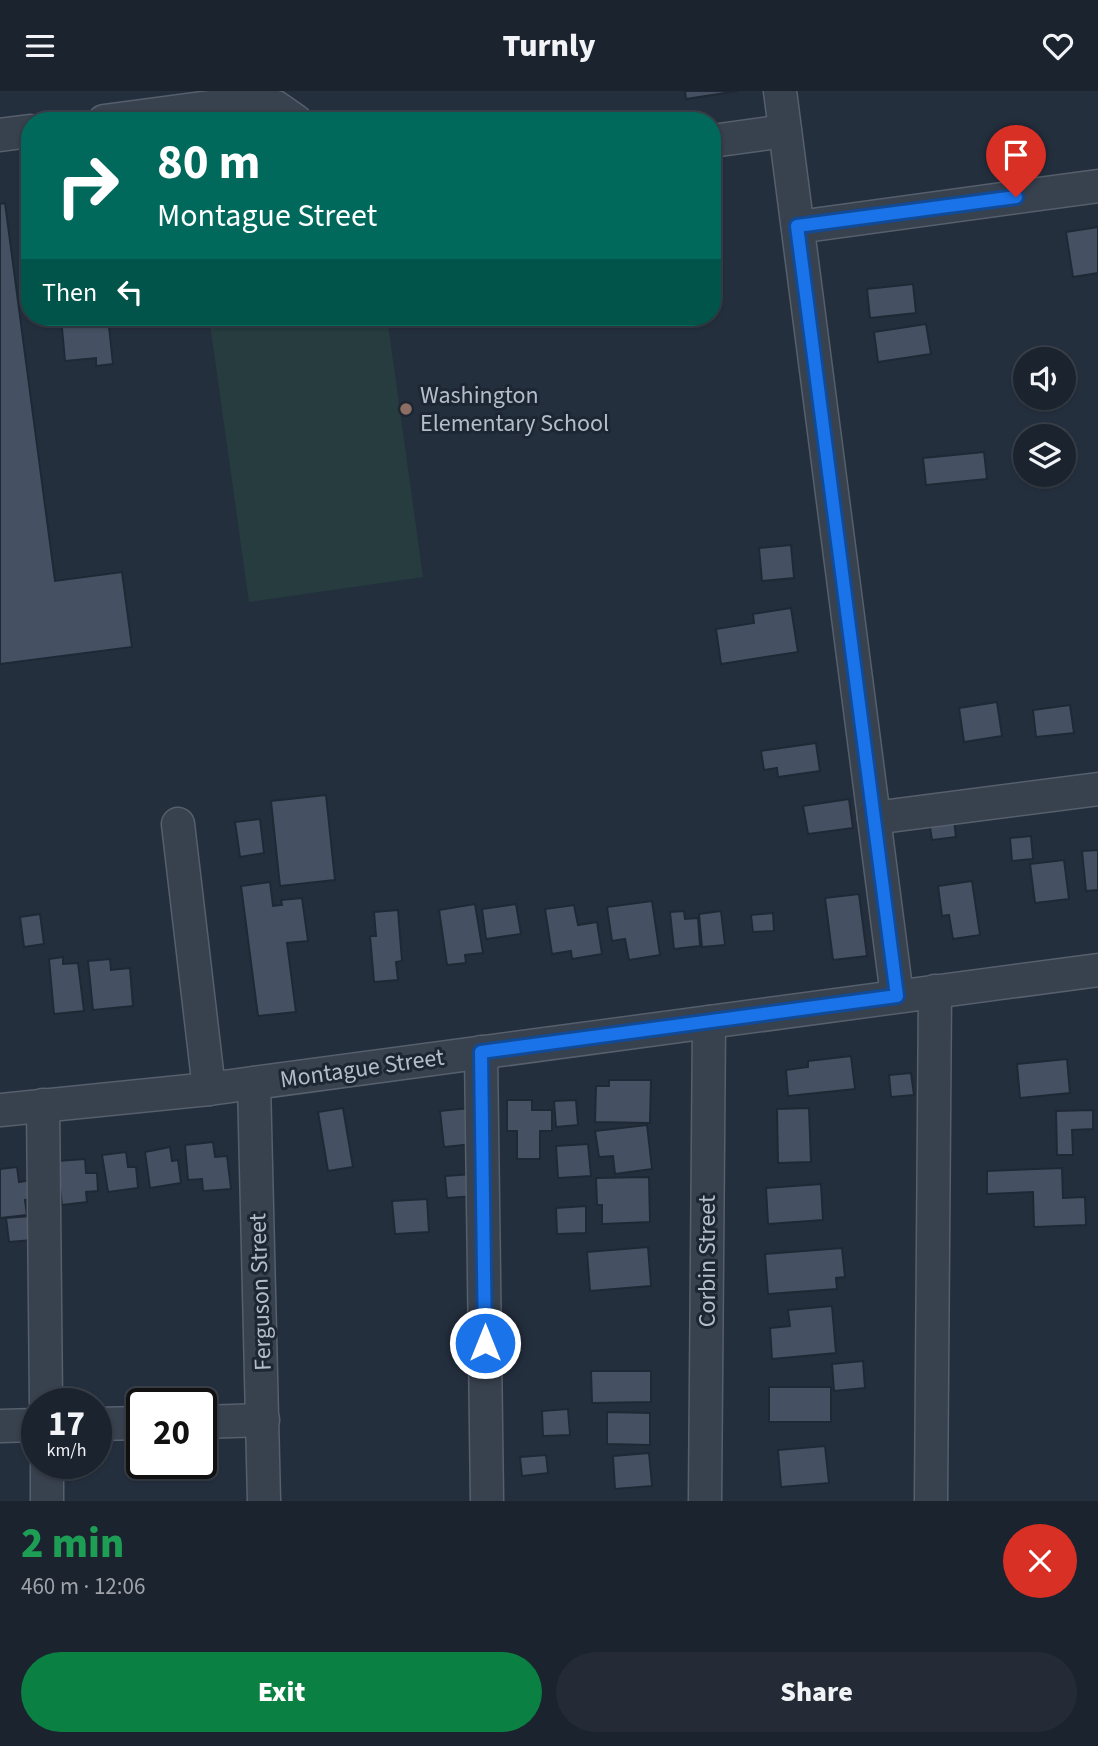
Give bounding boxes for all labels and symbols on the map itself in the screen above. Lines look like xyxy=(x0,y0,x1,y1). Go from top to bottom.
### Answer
pin xyxy=(986,125,1046,197)
place label: Washington Elementary School xyxy=(420,378,609,441)
marker: Washington Elementary School xyxy=(398,401,414,417)
street label: Montague Street xyxy=(278,1040,446,1097)
street label: Corbin Street xyxy=(690,1195,725,1327)
street label: Ferguson Street xyxy=(240,1213,281,1371)
position arrow xyxy=(448,1306,522,1380)
speed limit sign: 20 xyxy=(126,1388,217,1479)

